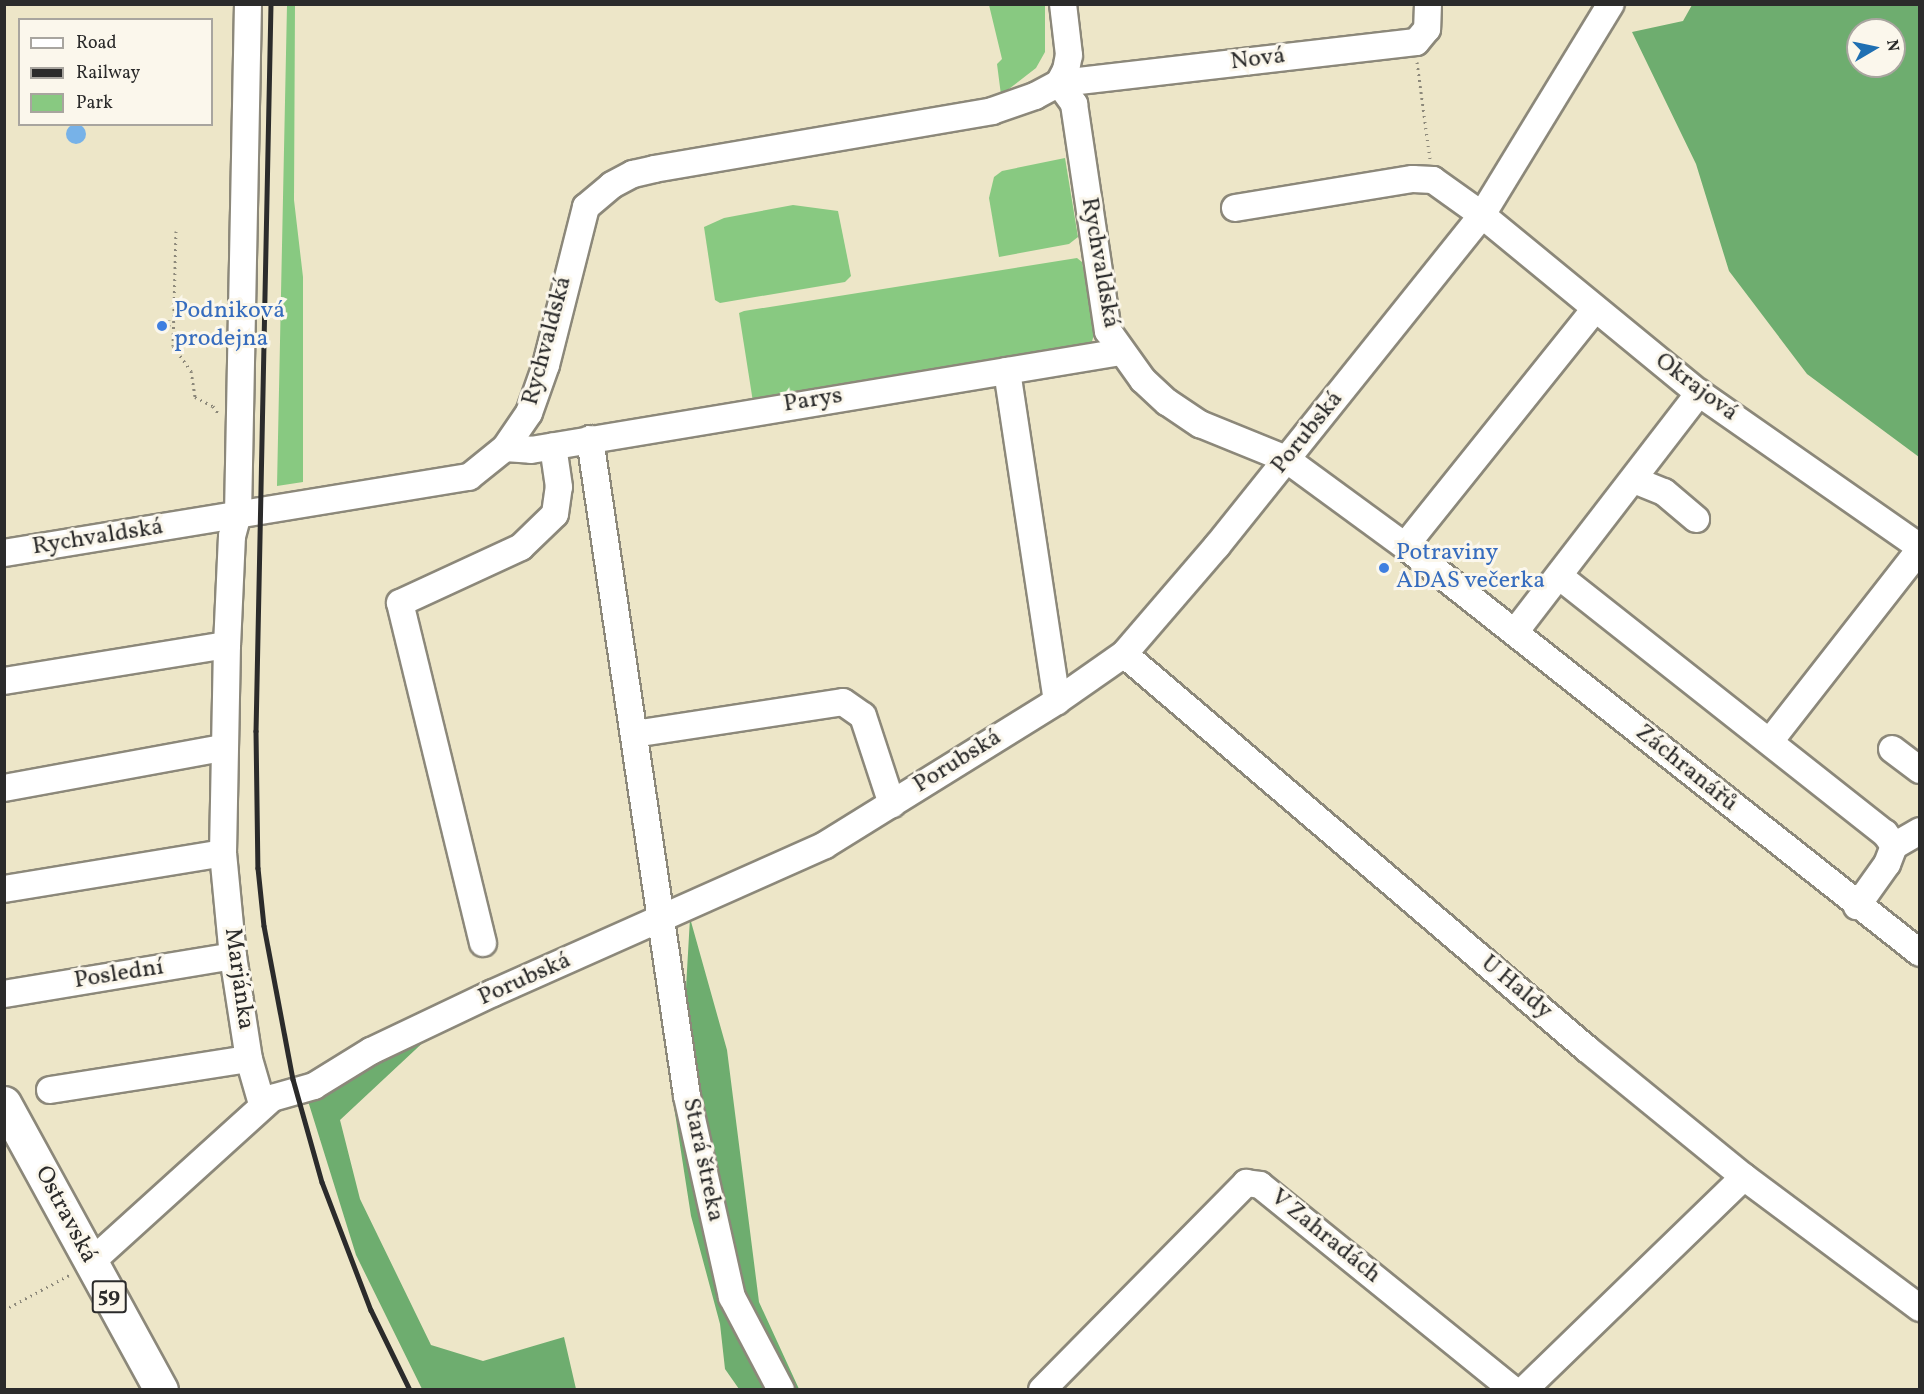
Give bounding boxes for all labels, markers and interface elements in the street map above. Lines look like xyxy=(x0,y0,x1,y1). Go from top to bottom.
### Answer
legend xyxy=(18,18,213,126)
north arrow xyxy=(1846,18,1906,78)
text: Road xyxy=(76,31,117,56)
text: N xyxy=(1880,38,1904,53)
street label: Nová xyxy=(1229,42,1287,78)
text: Railway xyxy=(76,61,140,86)
text: Park xyxy=(76,91,113,116)
street label: Rychvaldská xyxy=(1073,195,1125,331)
street label: Rychvaldská xyxy=(517,273,579,409)
place label: Podniková prodejna xyxy=(174,298,285,354)
marker: Podniková prodejna xyxy=(155,319,169,333)
street label: Okrajová xyxy=(1649,347,1743,429)
street label: Parys xyxy=(782,382,844,420)
street label: Porubská xyxy=(1266,386,1350,480)
street label: Rychvaldská xyxy=(30,513,166,563)
place label: Potraviny ADAS večerka xyxy=(1396,540,1546,596)
marker: Potraviny ADAS večerka xyxy=(1377,561,1391,575)
street label: Záchranářů xyxy=(1629,719,1743,819)
street label: Porubská xyxy=(909,724,1007,800)
street label: Marjánka xyxy=(217,926,259,1032)
street label: Porubská xyxy=(474,947,576,1013)
street label: U Haldy xyxy=(1474,950,1558,1026)
street label: Poslední xyxy=(72,954,166,996)
street label: Stará štreka xyxy=(675,1096,729,1224)
street label: Ostravská xyxy=(28,1162,102,1268)
street label: V Zahradách xyxy=(1264,1183,1386,1291)
road number: 59 xyxy=(91,1278,127,1316)

